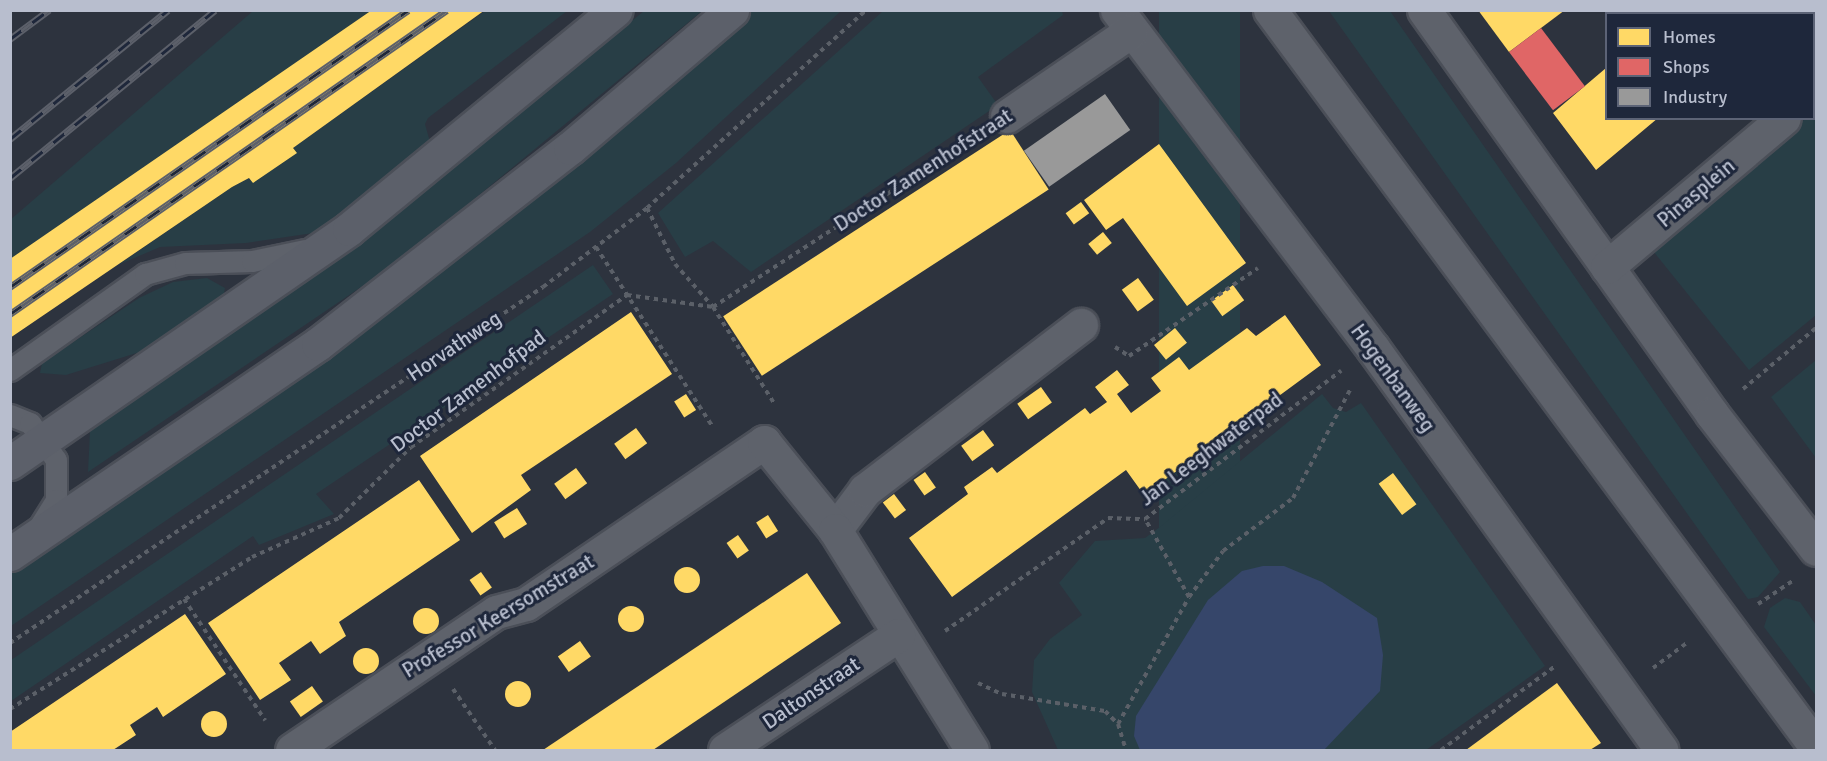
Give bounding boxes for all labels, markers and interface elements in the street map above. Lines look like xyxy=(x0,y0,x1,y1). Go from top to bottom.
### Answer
legend xyxy=(1605,12,1815,120)
text: Homes xyxy=(1663,26,1716,48)
text: Shops xyxy=(1663,56,1710,78)
text: Industry xyxy=(1663,86,1727,108)
street label: Doctor Zamenhofstraat xyxy=(829,103,1017,237)
street label: Pinasplein xyxy=(1652,153,1740,233)
street label: Horvathweg xyxy=(402,305,506,387)
street label: Hogenbanweg xyxy=(1345,319,1441,437)
street label: Doctor Zamenhofpad xyxy=(385,324,551,458)
street label: Jan Leeghwaterpad xyxy=(1134,387,1288,511)
street label: Professor Keersomstraat xyxy=(398,549,598,683)
street label: Daltonstraat xyxy=(758,651,864,735)

